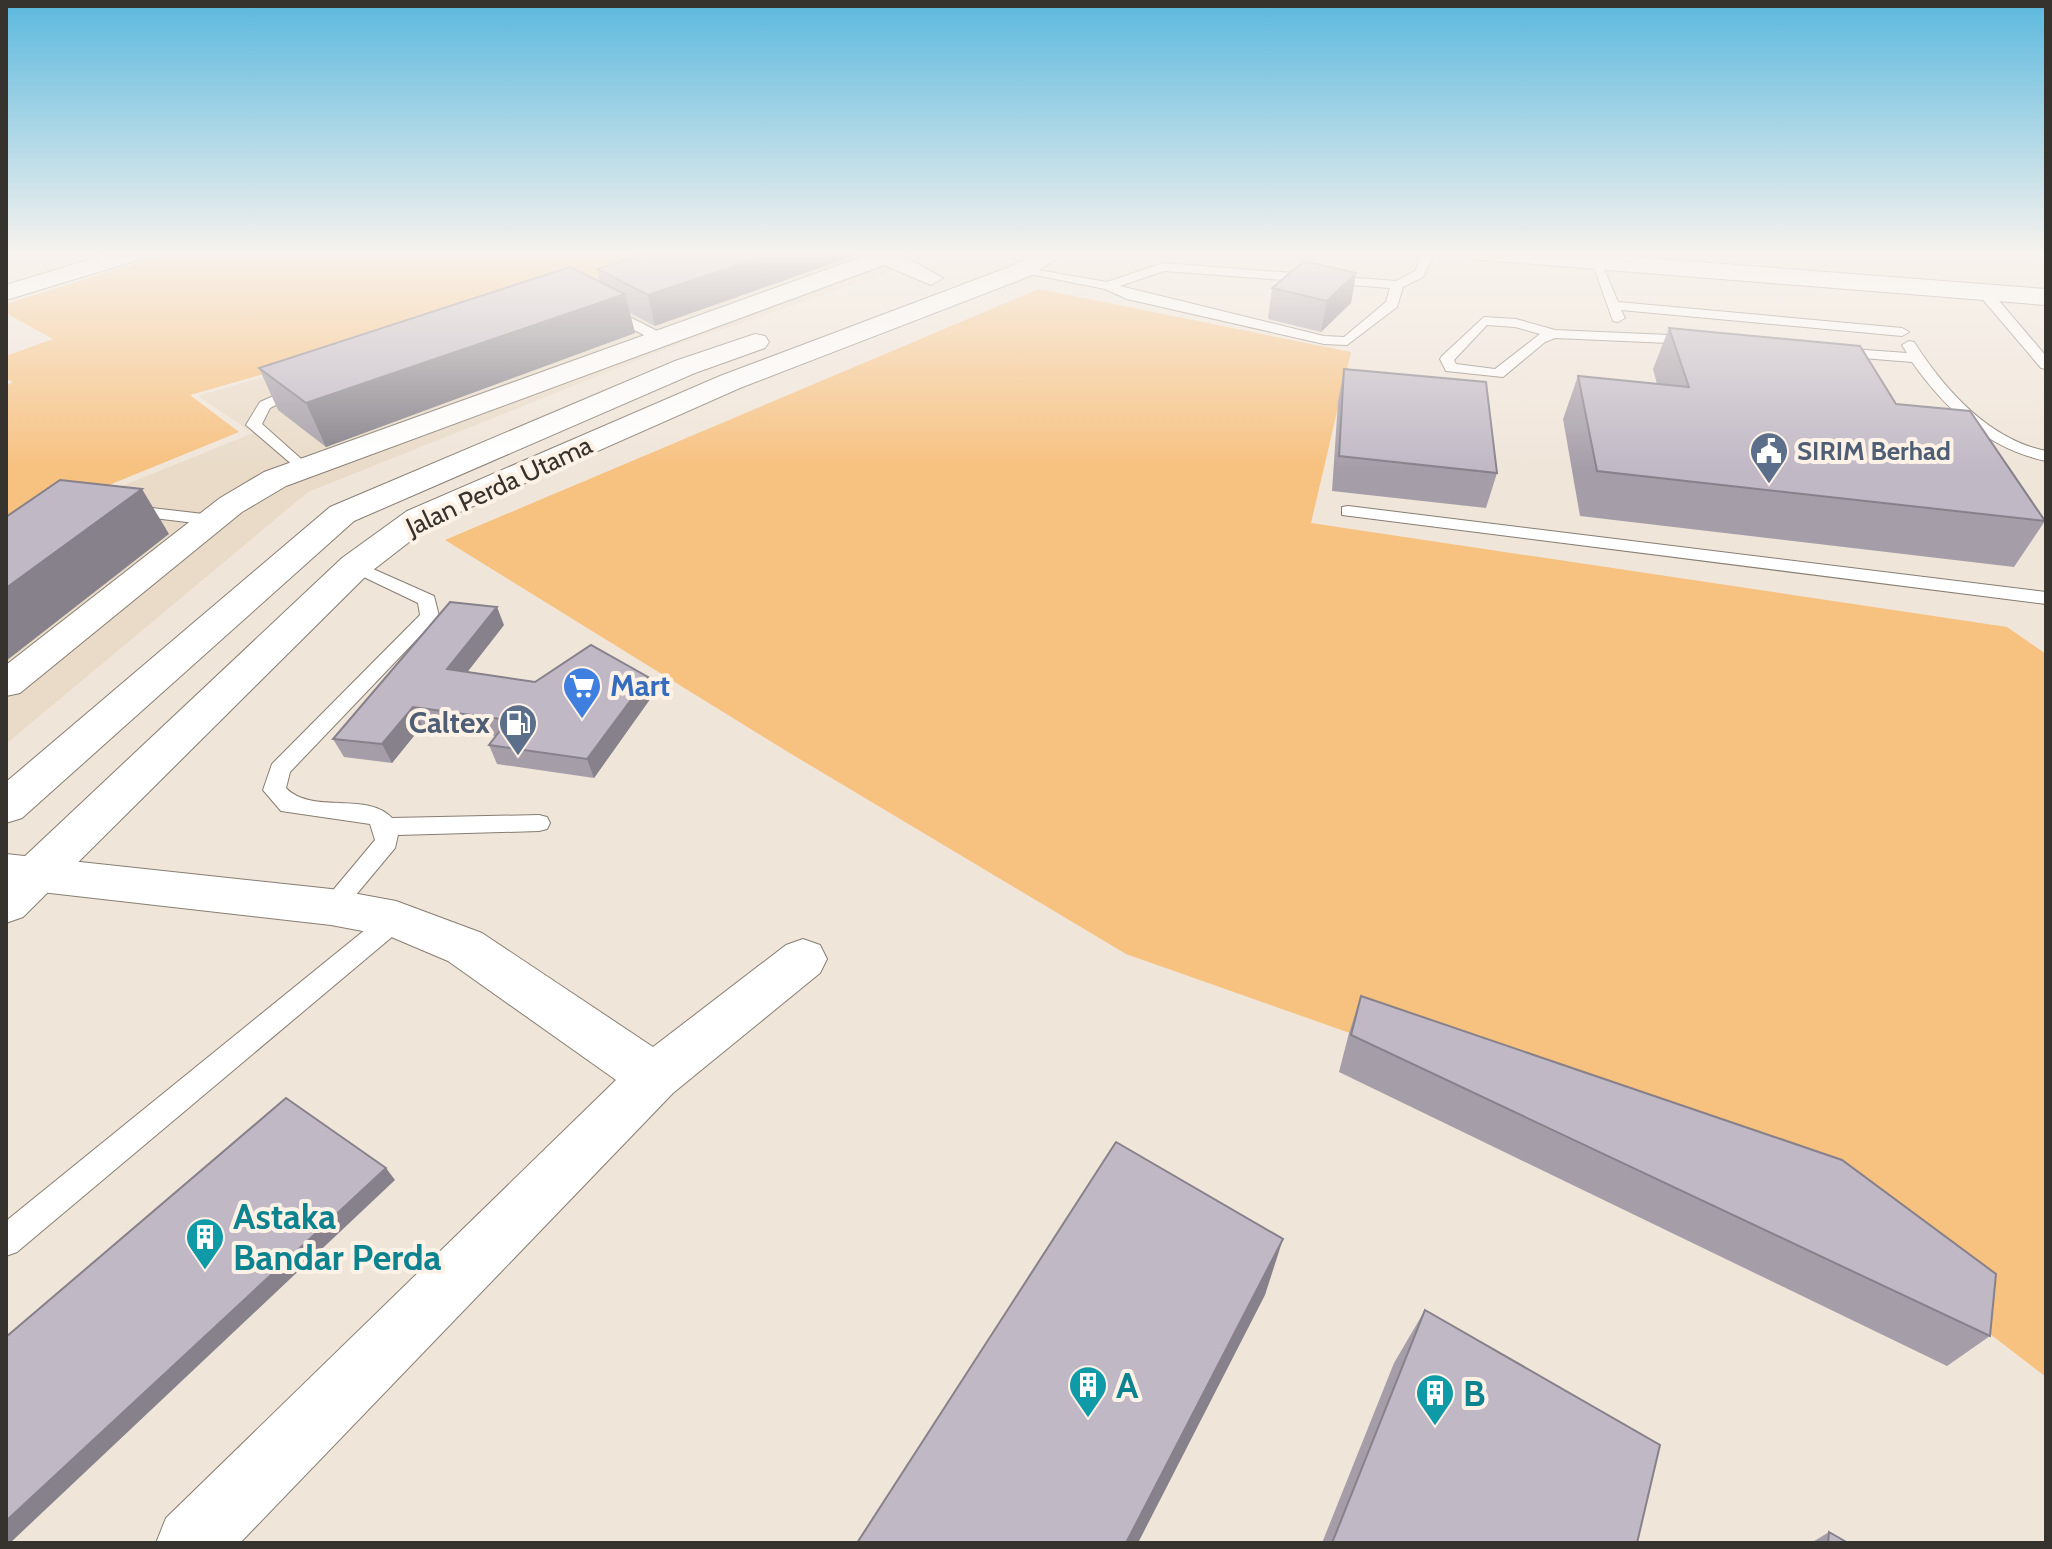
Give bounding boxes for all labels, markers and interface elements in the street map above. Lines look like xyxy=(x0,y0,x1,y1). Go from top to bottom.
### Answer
street label: Jalan Perda Utama xyxy=(400,429,598,544)
public building icon: SIRIM Berhad xyxy=(1748,430,1790,485)
place label: SIRIM Berhad xyxy=(1797,435,1951,467)
supermarket icon: Mart xyxy=(561,665,603,720)
place label: Mart xyxy=(610,667,670,704)
fuel station icon: Caltex xyxy=(497,702,539,757)
place label: Caltex xyxy=(409,704,490,741)
place label: Astaka Bandar Perda xyxy=(233,1194,441,1279)
building icon: Astaka Bandar Perda xyxy=(184,1216,226,1271)
place label: A xyxy=(1116,1363,1139,1407)
building icon: A xyxy=(1067,1364,1109,1419)
place label: B xyxy=(1463,1371,1486,1415)
building icon: B xyxy=(1414,1372,1456,1427)

